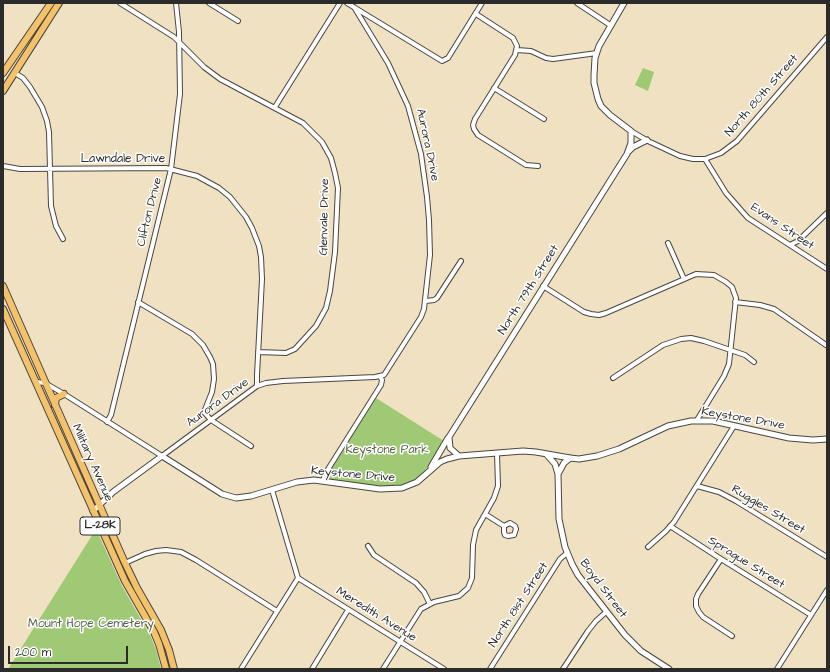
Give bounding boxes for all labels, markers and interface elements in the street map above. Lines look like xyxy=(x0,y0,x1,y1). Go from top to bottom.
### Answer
street label: North 80th Street xyxy=(722,52,802,140)
street label: Aurora Drive xyxy=(412,107,442,183)
street label: Lawndale Drive xyxy=(81,152,165,166)
street label: Clifton Drive xyxy=(134,176,166,248)
street label: Glenvale Drive xyxy=(317,178,333,256)
street label: Evans Street xyxy=(748,201,816,253)
street label: North 79th Street xyxy=(496,242,562,338)
street label: Aurora Drive xyxy=(184,376,252,430)
street label: Keystone Drive xyxy=(700,405,786,433)
street label: Military Avenue xyxy=(68,422,116,504)
park label: Keystone Park xyxy=(345,443,429,457)
street label: Keystone Drive xyxy=(310,464,396,486)
street label: Ruggles Street xyxy=(729,482,807,538)
road number: L-28K xyxy=(80,517,120,535)
street label: Sprague Street xyxy=(705,534,787,592)
street label: Boyd Street xyxy=(576,557,630,621)
street label: North 81st Street xyxy=(486,560,552,650)
street label: Meredith Avenue xyxy=(333,584,419,646)
park label: Mount Hope Cemetery xyxy=(28,617,154,631)
scale bar xyxy=(10,638,130,664)
text: 200 m xyxy=(15,644,51,661)

